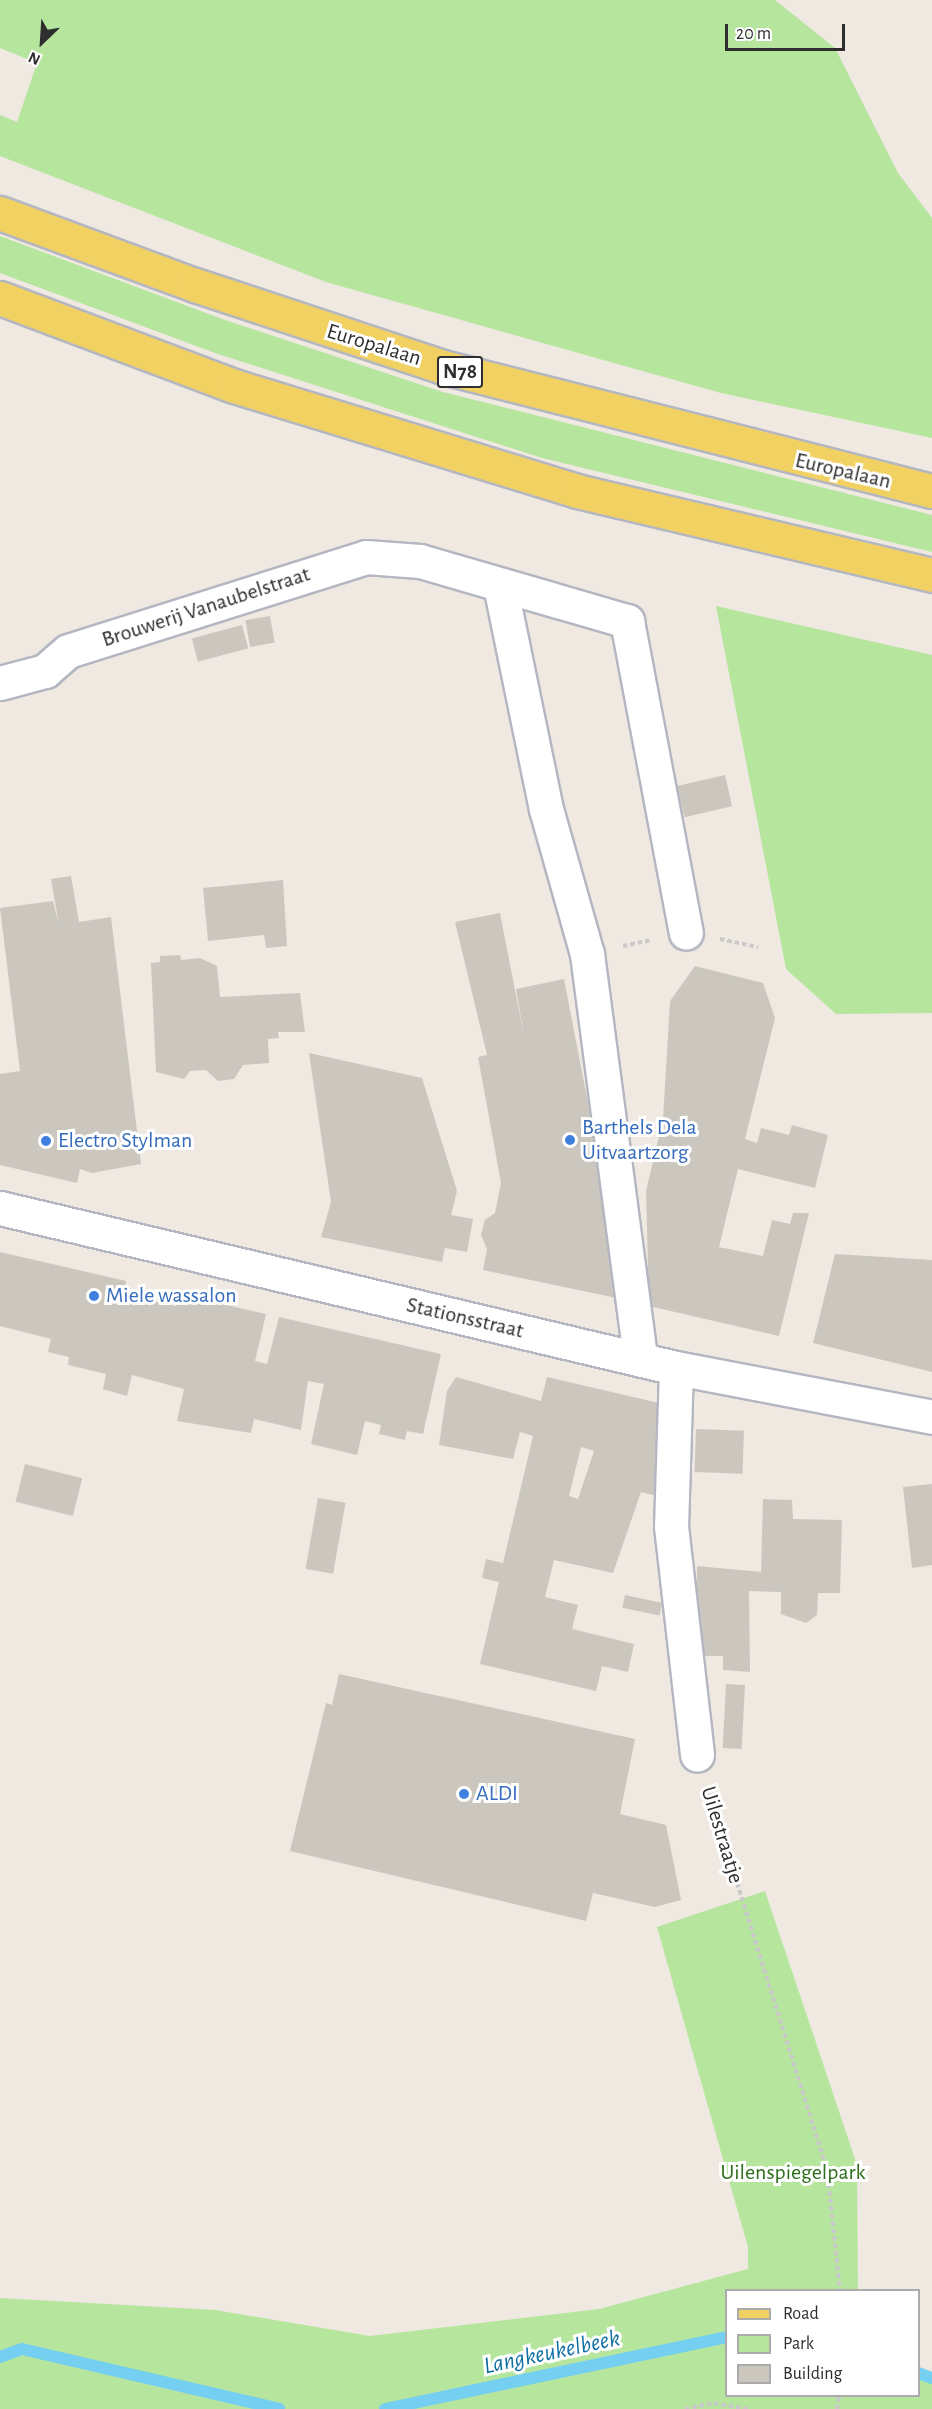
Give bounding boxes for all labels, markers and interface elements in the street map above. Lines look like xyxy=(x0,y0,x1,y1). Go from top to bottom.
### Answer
north arrow xyxy=(12,12,72,72)
scale bar xyxy=(728,12,848,50)
text: 20 m xyxy=(736,25,771,43)
text: N xyxy=(26,49,43,68)
street label: Europalaan xyxy=(324,318,424,372)
road number: N78 xyxy=(436,354,484,390)
street label: Europalaan xyxy=(793,447,893,495)
street label: Brouwerij Vanaubelstraat xyxy=(99,561,313,653)
place label: Barthels Dela Uitvaartzorg xyxy=(582,1114,697,1166)
place label: Electro Stylman xyxy=(58,1128,192,1154)
marker: Barthels Dela Uitvaartzorg xyxy=(563,1133,577,1147)
marker: Electro Stylman xyxy=(39,1134,53,1148)
place label: Miele wassalon xyxy=(106,1283,236,1309)
marker: Miele wassalon xyxy=(87,1289,101,1303)
street label: Stationsstraat xyxy=(404,1292,526,1344)
place label: ALDI xyxy=(476,1781,518,1807)
street label: Uilestraatje xyxy=(695,1783,749,1887)
marker: ALDI xyxy=(457,1787,471,1801)
park label: Uilenspiegelpark xyxy=(720,2160,866,2186)
legend xyxy=(725,2289,920,2397)
text: Road xyxy=(783,2305,819,2323)
water label: Langkeukelbeek xyxy=(481,2325,623,2381)
text: Park xyxy=(783,2335,814,2353)
text: Building xyxy=(783,2365,842,2383)

